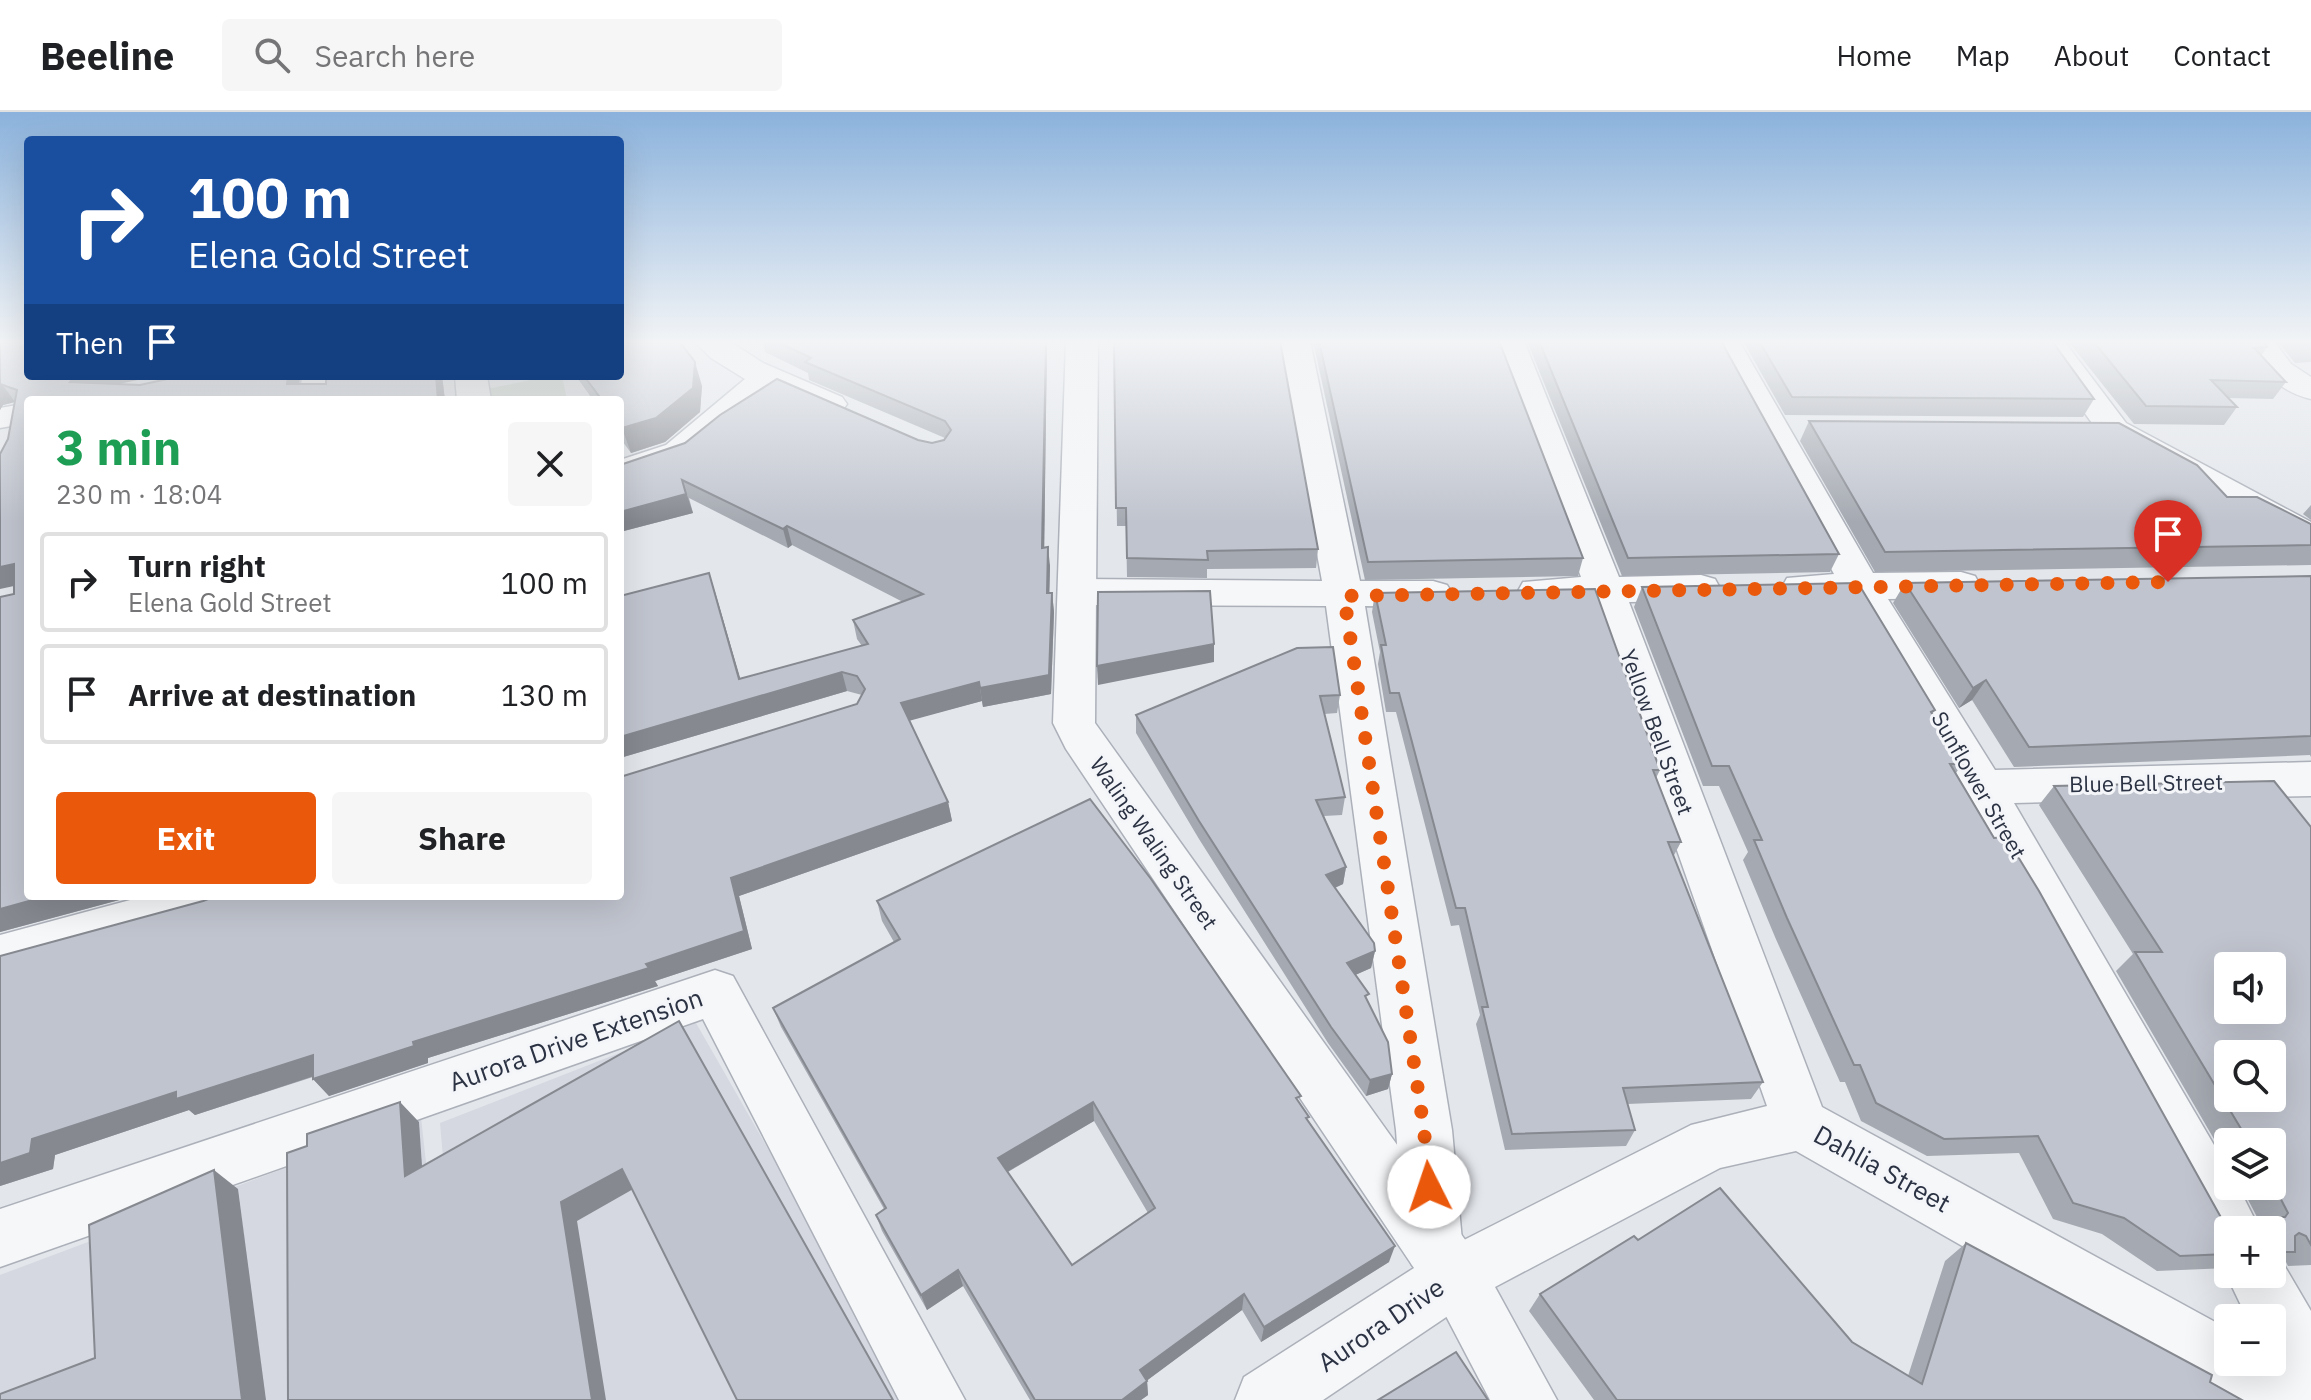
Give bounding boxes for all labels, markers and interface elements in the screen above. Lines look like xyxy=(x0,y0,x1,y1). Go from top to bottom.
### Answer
search box xyxy=(222,19,782,91)
text: Beeline xyxy=(40,31,174,80)
icon: search xyxy=(250,33,294,77)
text: Search here xyxy=(314,36,475,75)
text: Home xyxy=(1836,37,1912,74)
text: Map xyxy=(1956,37,2010,74)
text: About xyxy=(2054,37,2129,74)
text: Contact xyxy=(2173,37,2271,74)
text: 100 m xyxy=(188,161,352,233)
icon: right xyxy=(56,168,160,272)
text: Elena Gold Street xyxy=(188,231,470,278)
icon: arrive xyxy=(140,320,184,364)
text: Then xyxy=(56,323,124,362)
text: 3 min xyxy=(56,416,181,478)
button: close xyxy=(508,422,592,506)
text: 230 m · 18:04 xyxy=(56,477,222,511)
pin xyxy=(2134,500,2202,582)
icon: arrive xyxy=(2146,512,2190,556)
text: Turn right xyxy=(128,546,266,585)
icon: right xyxy=(60,560,104,604)
text: 100 m xyxy=(501,563,588,602)
text: Elena Gold Street xyxy=(128,585,332,619)
street label: Yellow Bell Street xyxy=(1614,645,1701,819)
icon: arrive xyxy=(60,672,104,716)
text: Arrive at destination xyxy=(128,675,416,714)
text: 130 m xyxy=(501,675,588,714)
street label: Sunflower Street xyxy=(1925,706,2033,864)
street label: Waling Waling Street xyxy=(1084,751,1225,935)
street label: Blue Bell Street xyxy=(2069,767,2223,798)
button: Exit xyxy=(56,792,316,884)
button: Share xyxy=(332,792,592,884)
map controls xyxy=(2214,952,2286,1376)
button: sound xyxy=(2214,952,2286,1024)
street label: Aurora Drive Extension xyxy=(444,980,707,1098)
button: search xyxy=(2214,1040,2286,1112)
street label: Dahlia Street xyxy=(1808,1117,1957,1220)
button: layers xyxy=(2214,1128,2286,1200)
position arrow xyxy=(1387,1145,1471,1229)
button: + xyxy=(2214,1216,2286,1288)
street label: Aurora Drive xyxy=(1311,1269,1450,1379)
button: − xyxy=(2214,1304,2286,1376)

